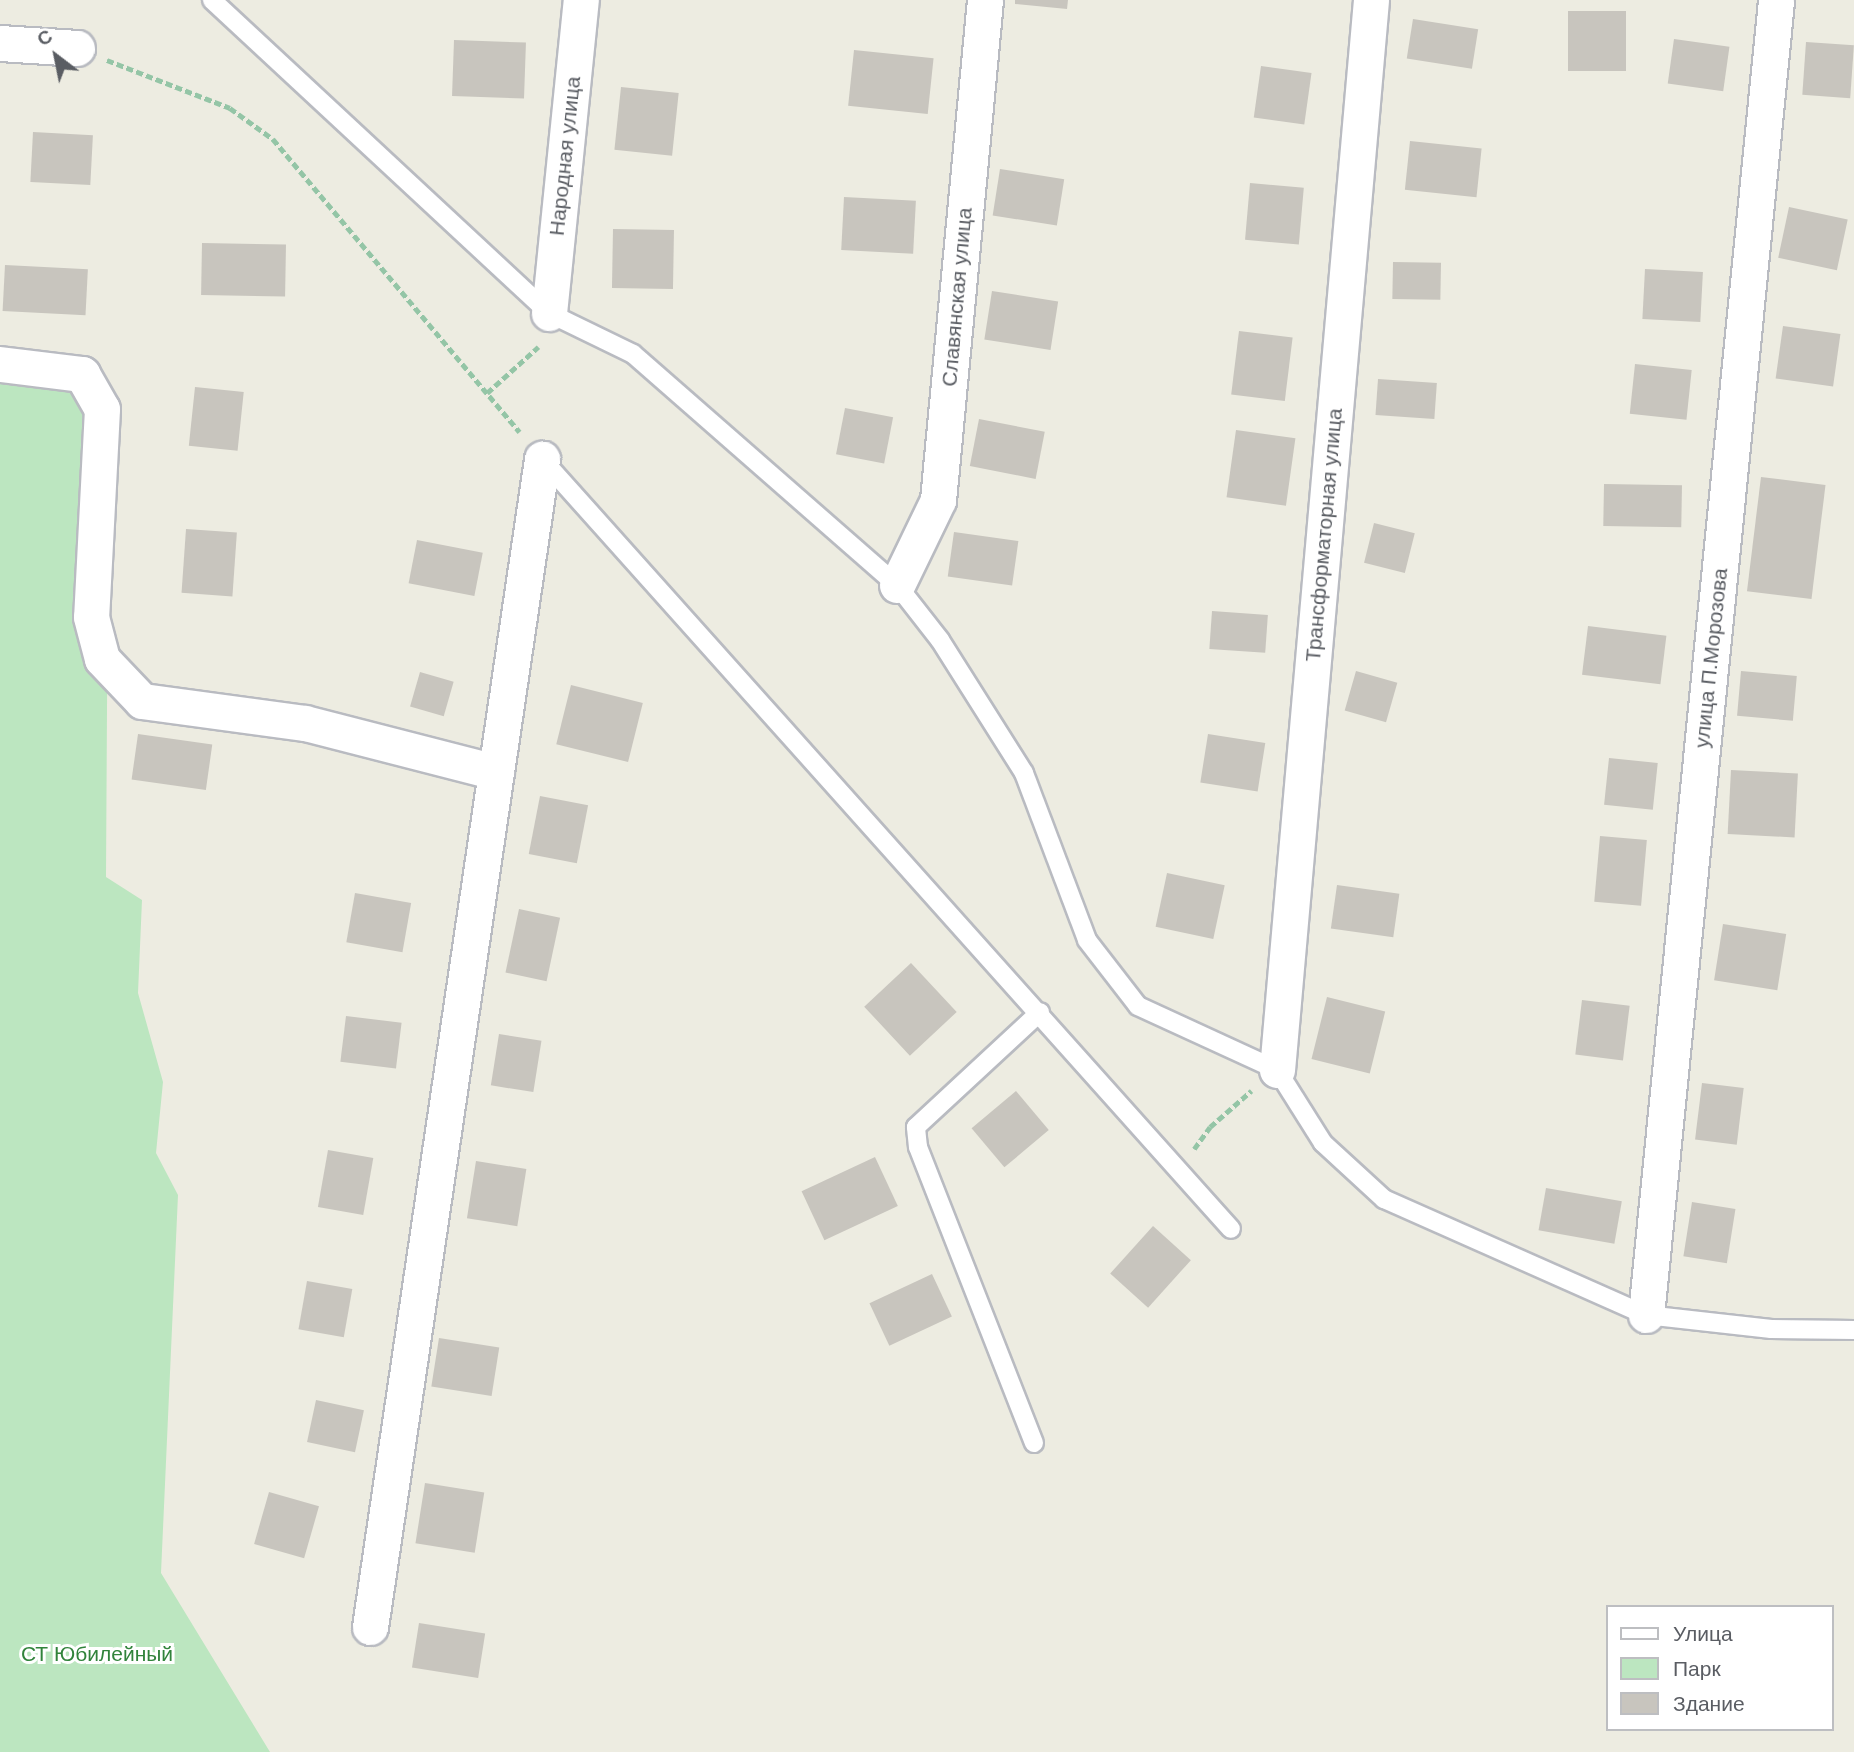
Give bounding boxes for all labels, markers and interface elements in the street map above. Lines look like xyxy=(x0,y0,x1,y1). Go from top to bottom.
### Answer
north arrow xyxy=(21,21,91,91)
text: С xyxy=(33,25,56,50)
street label: Народная улица xyxy=(544,75,586,237)
street label: Славянская улица xyxy=(937,206,977,388)
street label: Трансформаторная улица xyxy=(1300,407,1348,663)
street label: улица П.Морозова xyxy=(1689,567,1733,749)
legend xyxy=(1605,1605,1833,1731)
text: Улица xyxy=(1673,1622,1733,1645)
park label: СТ Юбилейный xyxy=(21,1641,173,1667)
text: Парк xyxy=(1673,1657,1721,1680)
text: Здание xyxy=(1673,1692,1745,1715)

